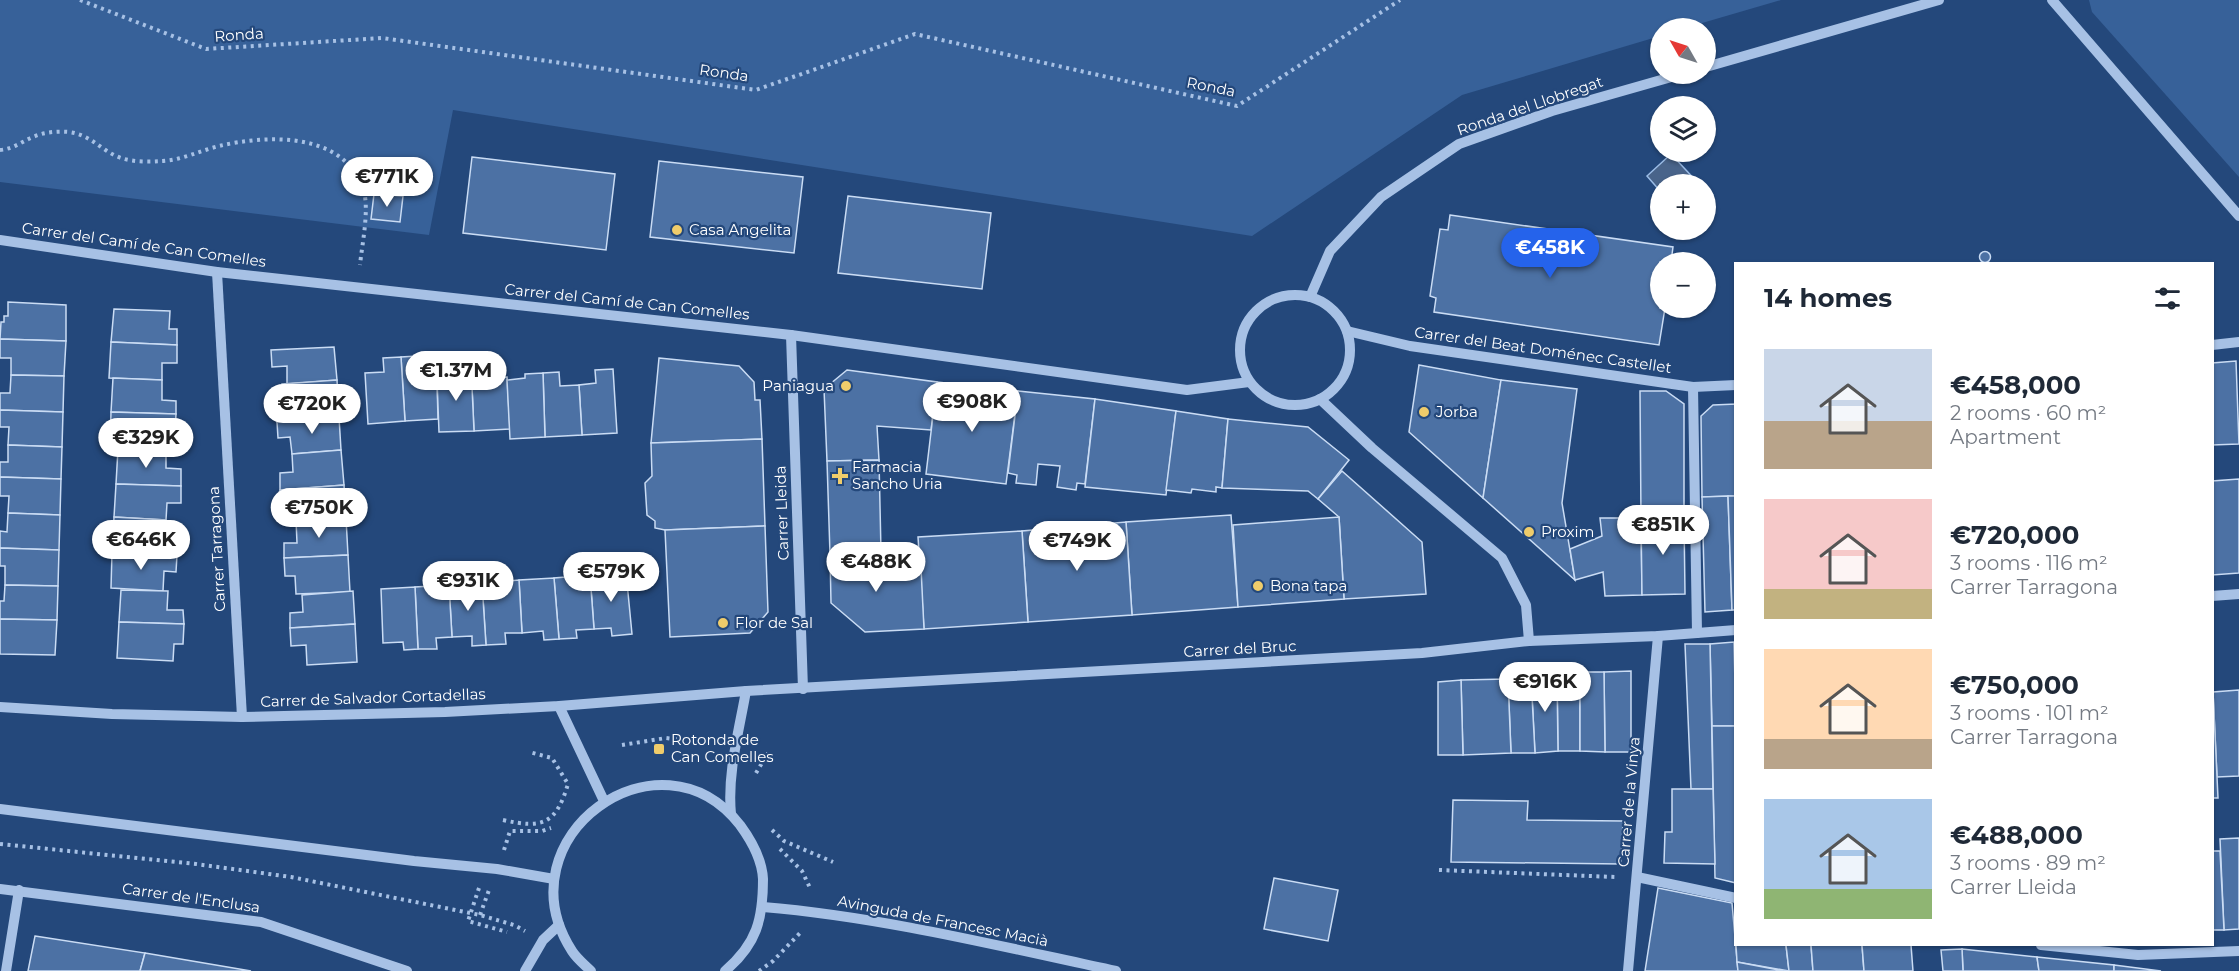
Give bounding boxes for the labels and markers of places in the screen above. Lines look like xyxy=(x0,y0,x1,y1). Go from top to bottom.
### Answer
pin: €771K xyxy=(345,157,429,208)
place label: Casa Angelita xyxy=(689,220,791,239)
marker: Casa Angelita xyxy=(670,223,684,237)
pin: €458K xyxy=(1508,228,1592,279)
pin: €1.37M xyxy=(407,351,505,402)
place label: Paniagua xyxy=(762,376,834,395)
marker: Paniagua xyxy=(839,379,853,393)
pin: €908K xyxy=(930,382,1014,433)
pin: €720K xyxy=(270,384,354,435)
place label: Jorba xyxy=(1435,402,1478,421)
marker: Jorba xyxy=(1417,405,1431,419)
pin: €329K xyxy=(104,418,188,469)
place label: Farmacia Sancho Uria xyxy=(852,457,943,493)
marker: Farmacia Sancho Uria xyxy=(833,469,847,483)
pin: €750K xyxy=(277,488,361,539)
pin: €851K xyxy=(1621,505,1705,556)
pin: €646K xyxy=(99,520,183,571)
pin: €749K xyxy=(1035,521,1119,572)
place label: Proxim xyxy=(1541,522,1594,541)
marker: Proxim xyxy=(1522,525,1536,539)
pin: €488K xyxy=(834,542,918,593)
pin: €579K xyxy=(569,552,653,603)
pin: €931K xyxy=(426,561,510,612)
place label: Bona tapa xyxy=(1270,576,1347,595)
marker: Bona tapa xyxy=(1251,579,1265,593)
place label: Flor de Sal xyxy=(735,613,813,632)
marker: Flor de Sal xyxy=(716,616,730,630)
pin: €916K xyxy=(1503,662,1587,713)
place label: Rotonda de Can Comelles xyxy=(671,730,774,766)
marker: Rotonda de Can Comelles xyxy=(652,742,666,756)

